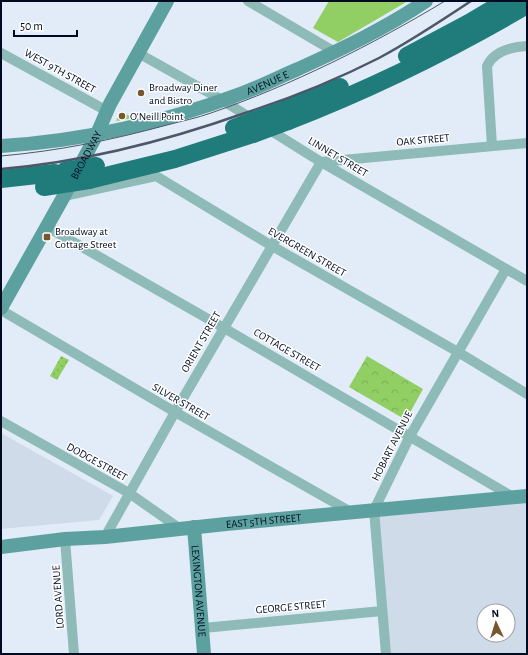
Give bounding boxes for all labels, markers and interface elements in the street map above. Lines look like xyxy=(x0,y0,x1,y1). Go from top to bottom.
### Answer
scale bar xyxy=(14,12,77,38)
text: 50 m xyxy=(20,20,43,32)
street label: WEST 9TH STREET xyxy=(22,47,98,95)
street label: AVENUE E xyxy=(245,68,291,97)
place label: Broadway Diner and Bistro xyxy=(149,82,218,106)
marker: Broadway Diner and Bistro xyxy=(136,88,146,98)
marker: O'Neill Point xyxy=(117,111,127,121)
place label: O'Neill Point xyxy=(130,111,184,122)
street label: BROADWAY xyxy=(68,129,103,181)
street label: OAK STREET xyxy=(396,132,451,148)
street label: LINNET STREET xyxy=(306,135,370,179)
street label: EVERGREEN STREET xyxy=(266,225,348,279)
place label: Broadway at Cottage Street xyxy=(55,226,117,250)
marker: Broadway at Cottage Street xyxy=(42,232,52,242)
street label: ORIENT STREET xyxy=(179,309,223,374)
street label: COTTAGE STREET xyxy=(252,327,323,374)
street label: SILVER STREET xyxy=(150,381,212,423)
street label: HOBART AVENUE xyxy=(370,409,415,483)
street label: DODGE STREET xyxy=(65,441,130,483)
street label: EAST 5TH STREET xyxy=(225,511,302,529)
street label: LEXINGTON AVENUE xyxy=(190,545,208,638)
street label: LORD AVENUE xyxy=(50,564,66,629)
street label: GEORGE STREET xyxy=(255,598,327,616)
north arrow xyxy=(476,603,516,643)
text: N xyxy=(491,608,500,619)

